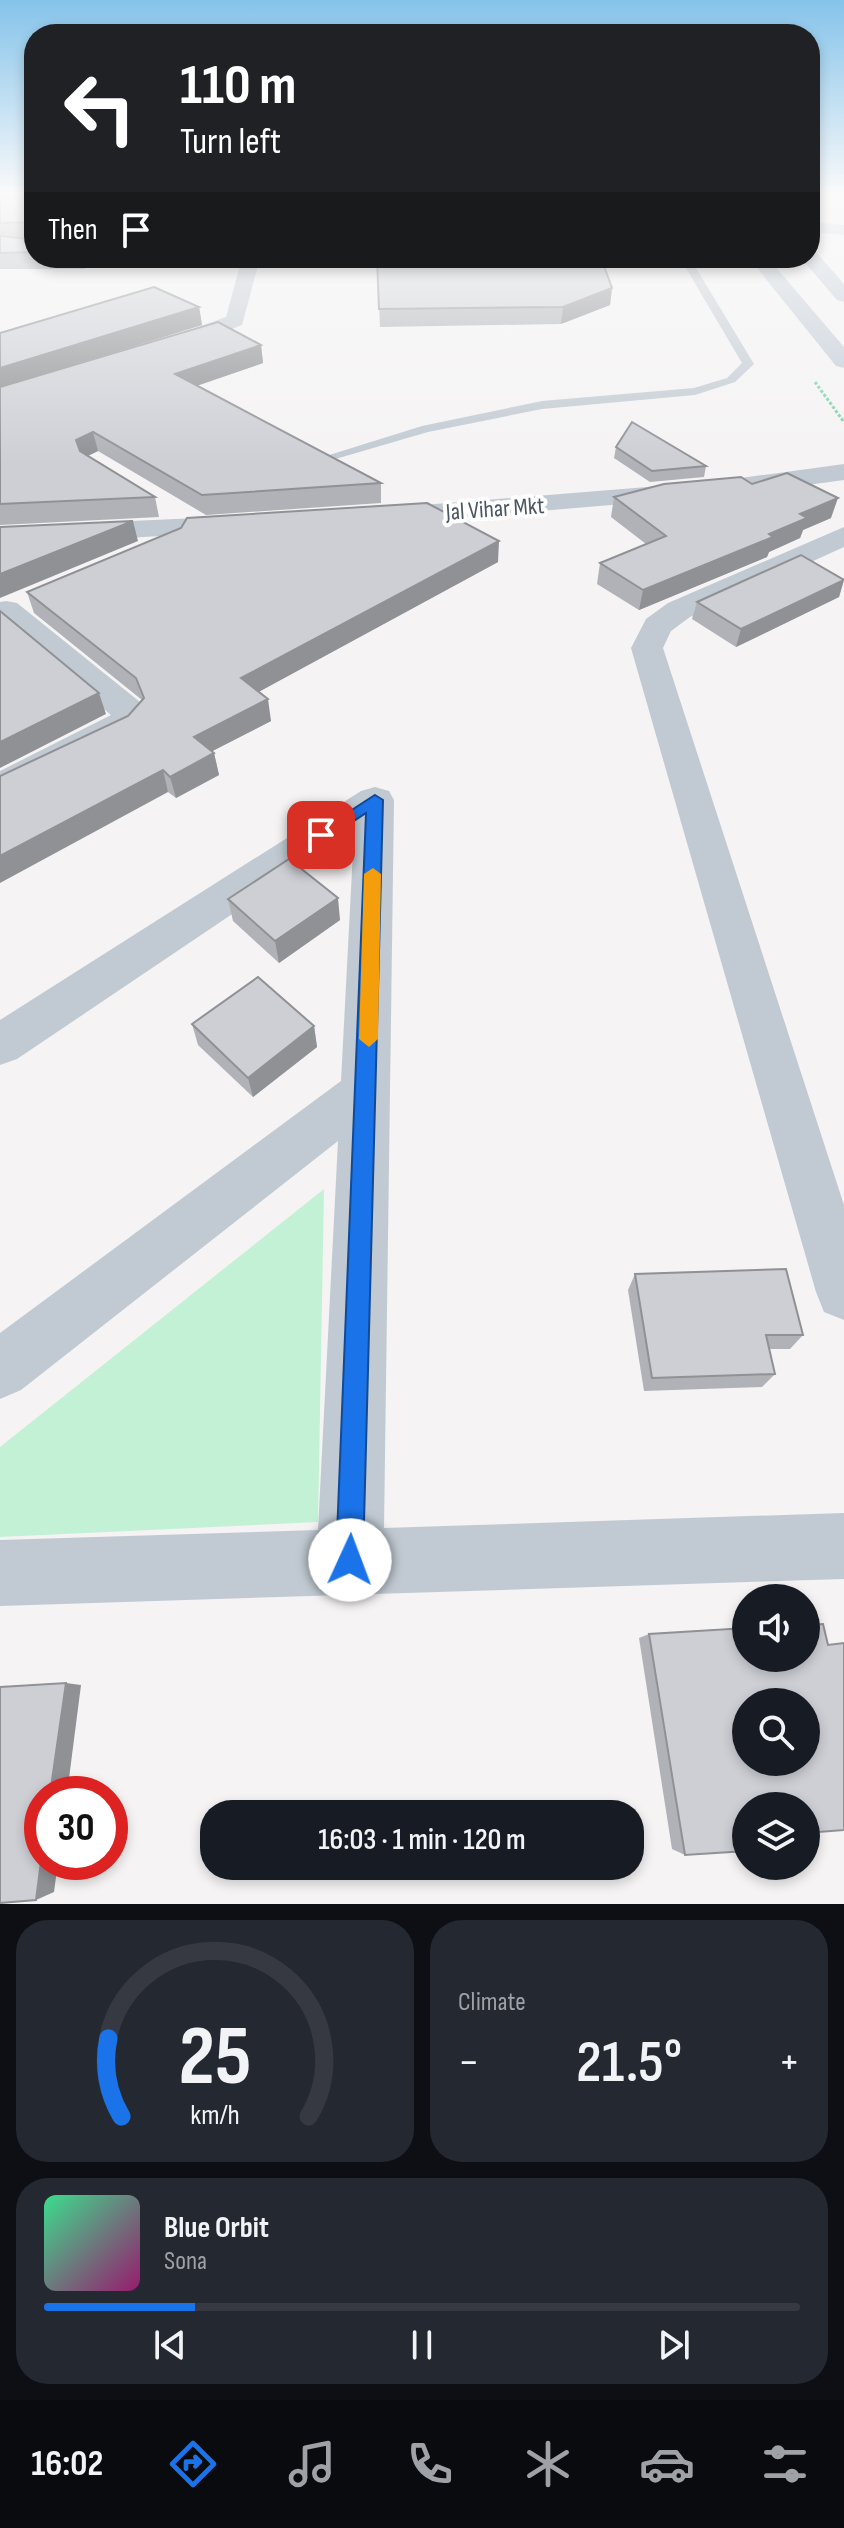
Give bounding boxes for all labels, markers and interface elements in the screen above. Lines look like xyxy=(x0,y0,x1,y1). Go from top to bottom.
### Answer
text: 110 m xyxy=(180,53,296,120)
icon: left xyxy=(48,56,152,160)
text: Turn left xyxy=(180,121,281,164)
icon: arrive xyxy=(114,208,158,252)
text: Then xyxy=(48,212,98,248)
street label: Jal Vihar Mkt xyxy=(444,491,545,527)
pin xyxy=(287,801,355,869)
icon: arrive xyxy=(299,813,343,857)
position arrow xyxy=(308,1518,392,1602)
map controls xyxy=(732,1584,820,1880)
button: sound xyxy=(732,1584,820,1672)
button: search xyxy=(732,1688,820,1776)
speed limit sign: 30 xyxy=(24,1776,128,1880)
button: layers xyxy=(732,1792,820,1880)
text: 16:03 · 1 min · 120 m xyxy=(318,1822,526,1858)
text: Climate xyxy=(458,1987,526,2018)
text: 25 xyxy=(179,2008,251,2108)
text: 21.5° xyxy=(576,2027,682,2099)
text: − xyxy=(458,2036,480,2089)
text: + xyxy=(778,2036,800,2089)
text: km/h xyxy=(190,2098,240,2133)
text: Blue Orbit xyxy=(164,2210,269,2246)
text: Sona xyxy=(164,2246,207,2277)
icon: previous xyxy=(148,2323,192,2367)
icon: pause xyxy=(400,2323,444,2367)
icon: next xyxy=(652,2323,696,2367)
icon: directions xyxy=(165,2436,221,2492)
icon: music xyxy=(284,2436,340,2492)
icon: phone xyxy=(402,2436,458,2492)
icon: climate xyxy=(520,2436,576,2492)
icon: car xyxy=(639,2436,695,2492)
icon: filters xyxy=(757,2436,813,2492)
text: 16:02 xyxy=(31,2443,103,2486)

